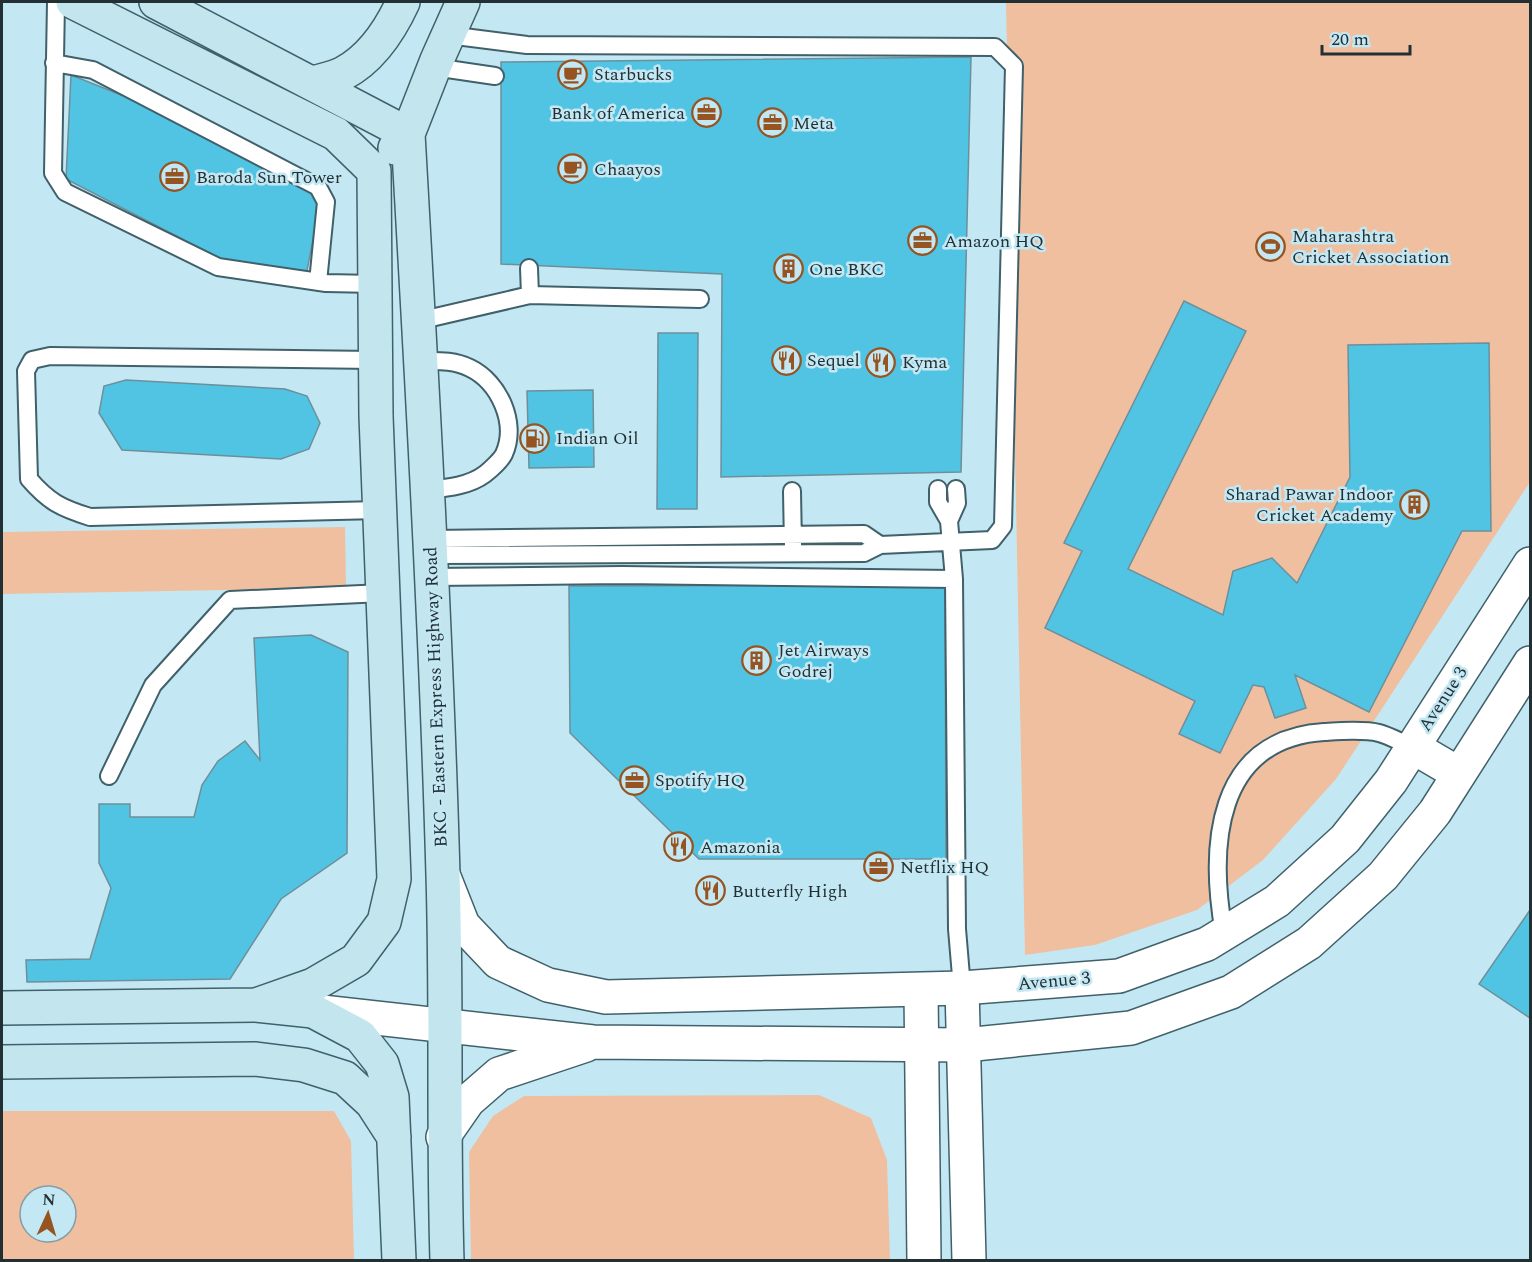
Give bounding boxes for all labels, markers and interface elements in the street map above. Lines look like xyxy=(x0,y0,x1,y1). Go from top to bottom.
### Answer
scale bar xyxy=(1322,18,1410,56)
text: 20 m xyxy=(1331,26,1369,53)
cafe icon: Starbucks xyxy=(557,58,589,90)
place label: Starbucks xyxy=(594,61,672,88)
office icon: Bank of America xyxy=(690,97,722,129)
place label: Bank of America xyxy=(551,100,685,127)
office icon: Meta xyxy=(756,107,788,139)
place label: Meta xyxy=(793,110,834,137)
cafe icon: Chaayos xyxy=(557,153,589,185)
place label: Chaayos xyxy=(594,156,661,183)
office icon: Baroda Sun Tower xyxy=(159,161,191,193)
place label: Baroda Sun Tower xyxy=(196,164,342,191)
place label: Maharashtra Cricket Association xyxy=(1292,223,1450,271)
office icon: Amazon HQ xyxy=(907,225,939,257)
place label: Amazon HQ xyxy=(944,228,1044,255)
sports icon: Maharashtra Cricket Association xyxy=(1255,230,1287,262)
building icon: One BKC xyxy=(772,253,804,285)
place label: One BKC xyxy=(809,256,884,283)
restaurant icon: Sequel xyxy=(770,344,802,376)
restaurant icon: Kyma xyxy=(865,346,897,378)
place label: Sequel xyxy=(807,347,860,374)
place label: Kyma xyxy=(902,349,947,376)
fuel station icon: Indian Oil xyxy=(519,422,551,454)
place label: Indian Oil xyxy=(556,425,638,452)
place label: Sharad Pawar Indoor Cricket Academy xyxy=(1225,481,1394,529)
building icon: Sharad Pawar Indoor Cricket Academy xyxy=(1398,488,1430,520)
street label: BKC - Eastern Express Highway Road xyxy=(417,546,455,848)
place label: Jet Airways Godrej xyxy=(778,637,869,685)
building icon: Jet Airways Godrej xyxy=(741,644,773,676)
street label: Avenue 3 xyxy=(1412,661,1474,737)
office icon: Spotify HQ xyxy=(618,764,650,796)
place label: Spotify HQ xyxy=(655,767,745,794)
restaurant icon: Amazonia xyxy=(663,831,695,863)
place label: Amazonia xyxy=(700,834,781,861)
office icon: Netflix HQ xyxy=(863,851,895,883)
place label: Netflix HQ xyxy=(900,854,990,881)
restaurant icon: Butterfly High xyxy=(695,875,727,907)
place label: Butterfly High xyxy=(732,878,848,905)
street label: Avenue 3 xyxy=(1017,964,1091,998)
north arrow xyxy=(18,1184,78,1244)
text: N xyxy=(42,1188,56,1212)

